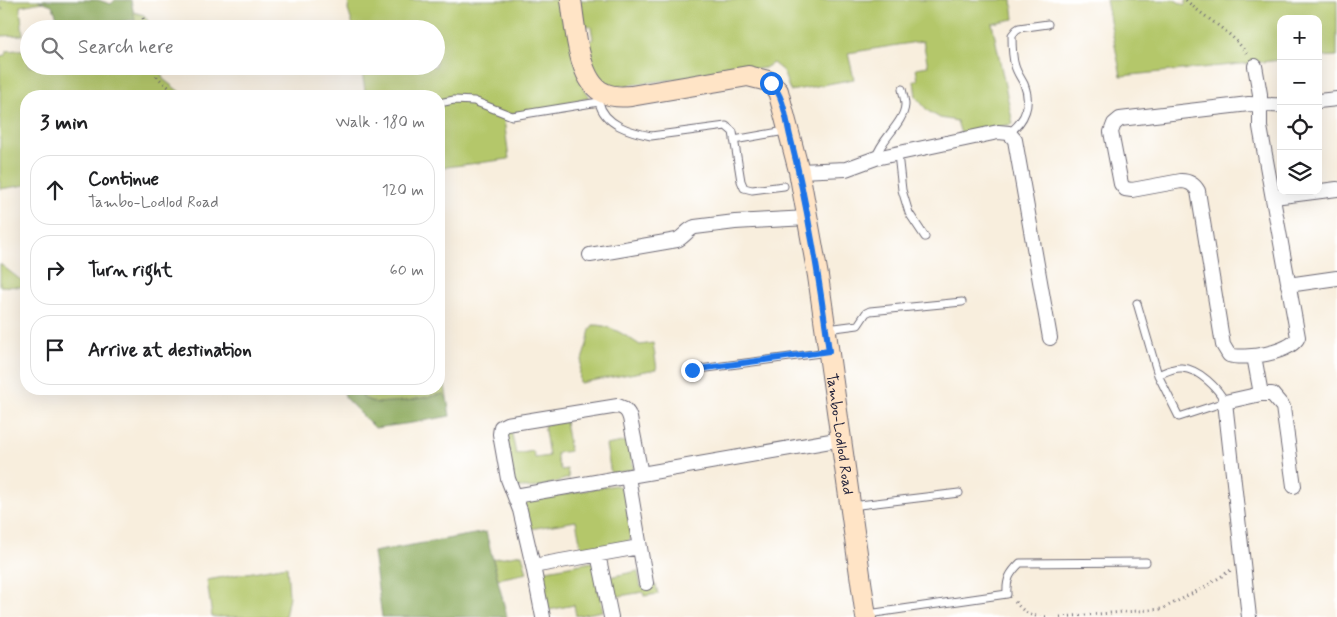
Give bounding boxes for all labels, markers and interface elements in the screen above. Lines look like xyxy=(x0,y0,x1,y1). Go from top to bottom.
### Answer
map controls xyxy=(1277,15,1322,195)
button: + xyxy=(1277,15,1322,60)
search box xyxy=(20,20,445,75)
icon: search xyxy=(38,34,66,62)
text: Search here xyxy=(78,35,174,60)
button: − xyxy=(1277,60,1322,105)
route start xyxy=(760,72,783,95)
button: locate xyxy=(1277,105,1322,150)
text: 3 min xyxy=(40,109,88,137)
text: Walk · 180 m xyxy=(336,112,425,133)
button: layers xyxy=(1277,150,1322,195)
text: Continue xyxy=(88,167,159,192)
icon: ahead xyxy=(41,176,69,204)
text: 120 m xyxy=(382,180,424,201)
text: Tambo-Lodlod Road xyxy=(88,192,219,213)
icon: right xyxy=(41,256,69,284)
text: Turn right xyxy=(88,258,172,283)
text: 60 m xyxy=(390,260,424,281)
icon: arrive xyxy=(41,336,69,364)
text: Arrive at destination xyxy=(88,338,252,363)
route end xyxy=(681,359,704,382)
street label: Tambo-Lodlod Road xyxy=(821,372,858,496)

